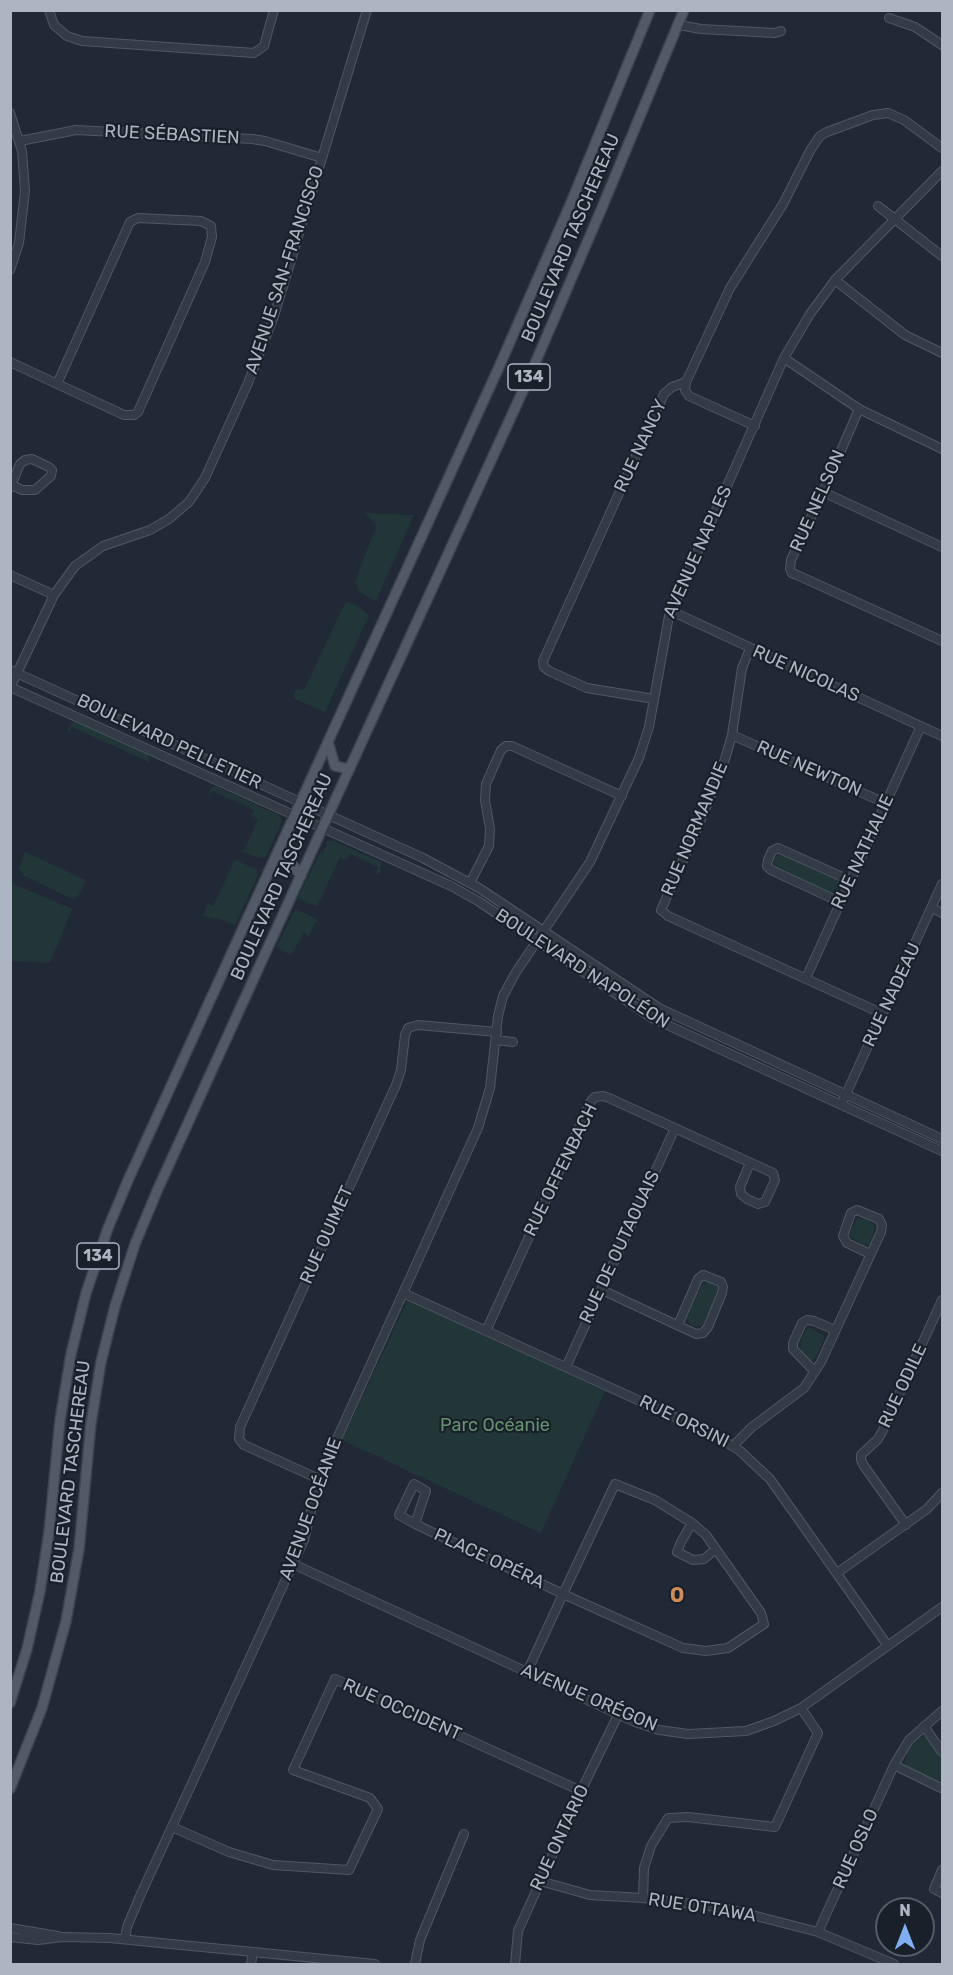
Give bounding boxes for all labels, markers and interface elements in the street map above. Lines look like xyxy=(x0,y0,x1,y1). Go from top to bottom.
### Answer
street label: RUE SÉBASTIEN xyxy=(104,121,240,149)
street label: BOULEVARD TASCHEREAU xyxy=(517,131,625,345)
street label: AVENUE SAN-FRANCISCO xyxy=(241,163,329,377)
road number: 134 xyxy=(508,364,550,390)
street label: RUE NANCY xyxy=(610,396,672,496)
street label: RUE NELSON xyxy=(786,447,850,555)
street label: AVENUE NAPLES xyxy=(659,482,737,622)
street label: RUE NICOLAS xyxy=(749,641,863,707)
street label: BOULEVARD PELLETIER xyxy=(73,690,265,794)
street label: RUE NEWTON xyxy=(753,736,865,802)
street label: RUE NORMANDIE xyxy=(657,759,733,899)
street label: BOULEVARD TASCHEREAU xyxy=(227,770,337,984)
street label: RUE NATHALIE xyxy=(827,791,899,913)
street label: BOULEVARD NAPOLÉON xyxy=(491,905,673,1033)
street label: RUE NADEAU xyxy=(859,940,925,1050)
street label: RUE OFFENBACH xyxy=(520,1100,602,1240)
street label: RUE DE OUTAOUAIS xyxy=(575,1167,665,1327)
street label: RUE OUIMET xyxy=(296,1183,358,1287)
road number: 134 xyxy=(77,1243,119,1269)
street label: RUE ODILE xyxy=(874,1341,932,1431)
street label: BOULEVARD TASCHEREAU xyxy=(47,1359,95,1585)
street label: RUE ORSINI xyxy=(636,1391,732,1453)
park label: Parc Océanie xyxy=(440,1415,550,1437)
street label: AVENUE OCÉANIE xyxy=(275,1435,347,1583)
street label: PLACE OPÉRA xyxy=(430,1524,548,1594)
district label: O xyxy=(670,1584,684,1608)
street label: AVENUE ORÉGON xyxy=(518,1660,660,1736)
street label: RUE OCCIDENT xyxy=(340,1674,464,1746)
street label: RUE ONTARIO xyxy=(526,1782,594,1894)
street label: RUE OSLO xyxy=(829,1806,883,1892)
street label: RUE OTTAWA xyxy=(647,1889,757,1927)
north arrow xyxy=(875,1897,935,1957)
text: N xyxy=(899,1901,911,1920)

